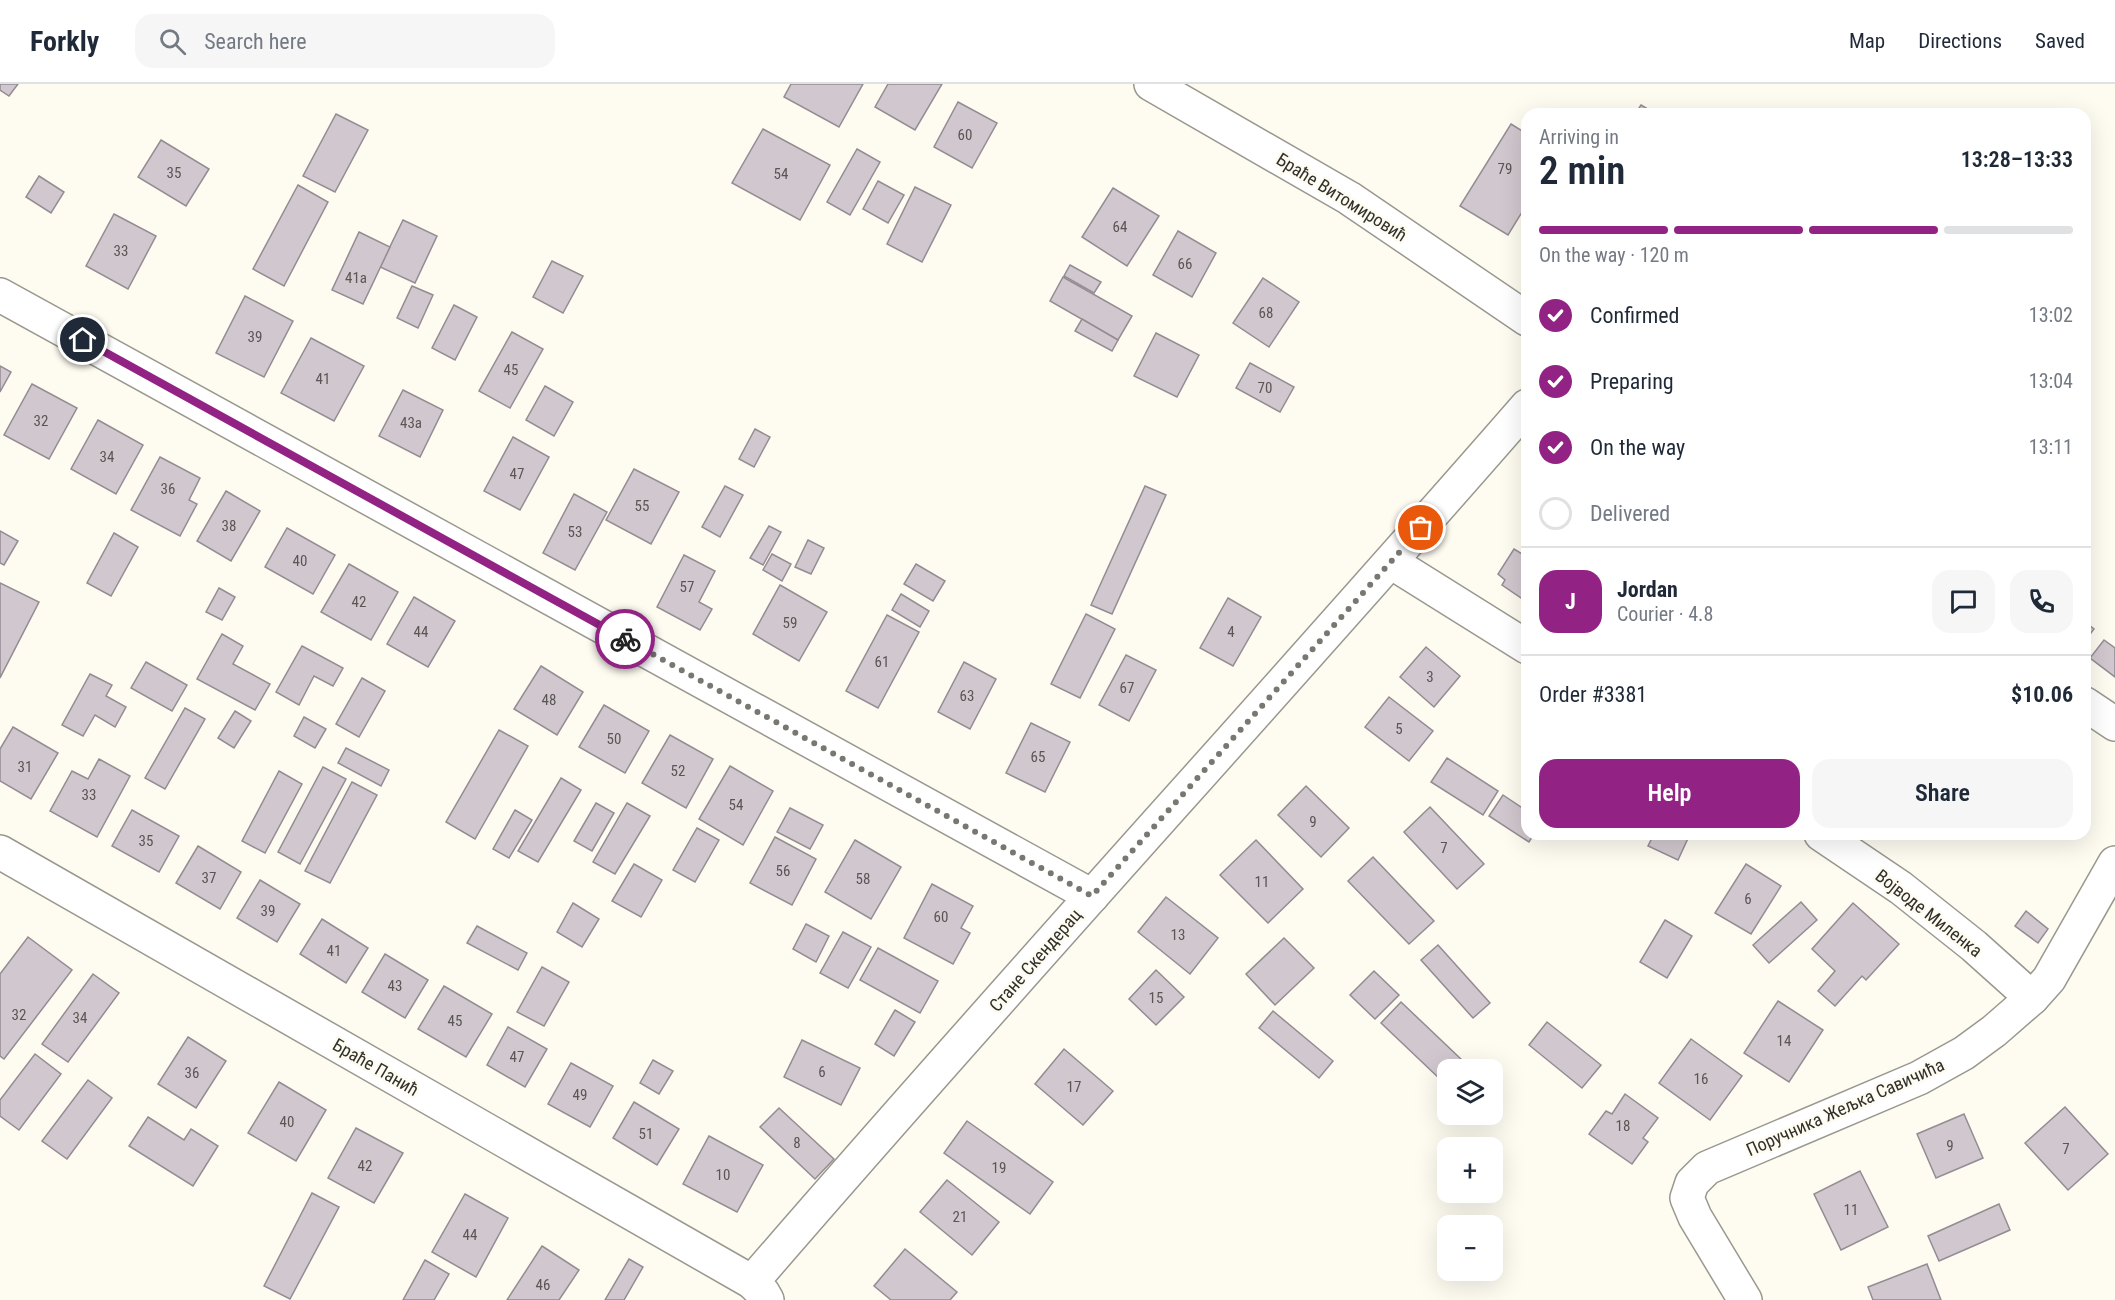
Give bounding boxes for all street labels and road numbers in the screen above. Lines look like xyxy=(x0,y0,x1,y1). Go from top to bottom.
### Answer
street label: Браће Витомировић xyxy=(1273,148,1411,246)
street label: Војводе Миленка xyxy=(1872,865,1986,961)
street label: Стане Скендерац xyxy=(985,904,1085,1016)
street label: Браће Панић xyxy=(329,1034,423,1100)
street label: Поручника Жељка Савичића xyxy=(1743,1054,1947,1160)

